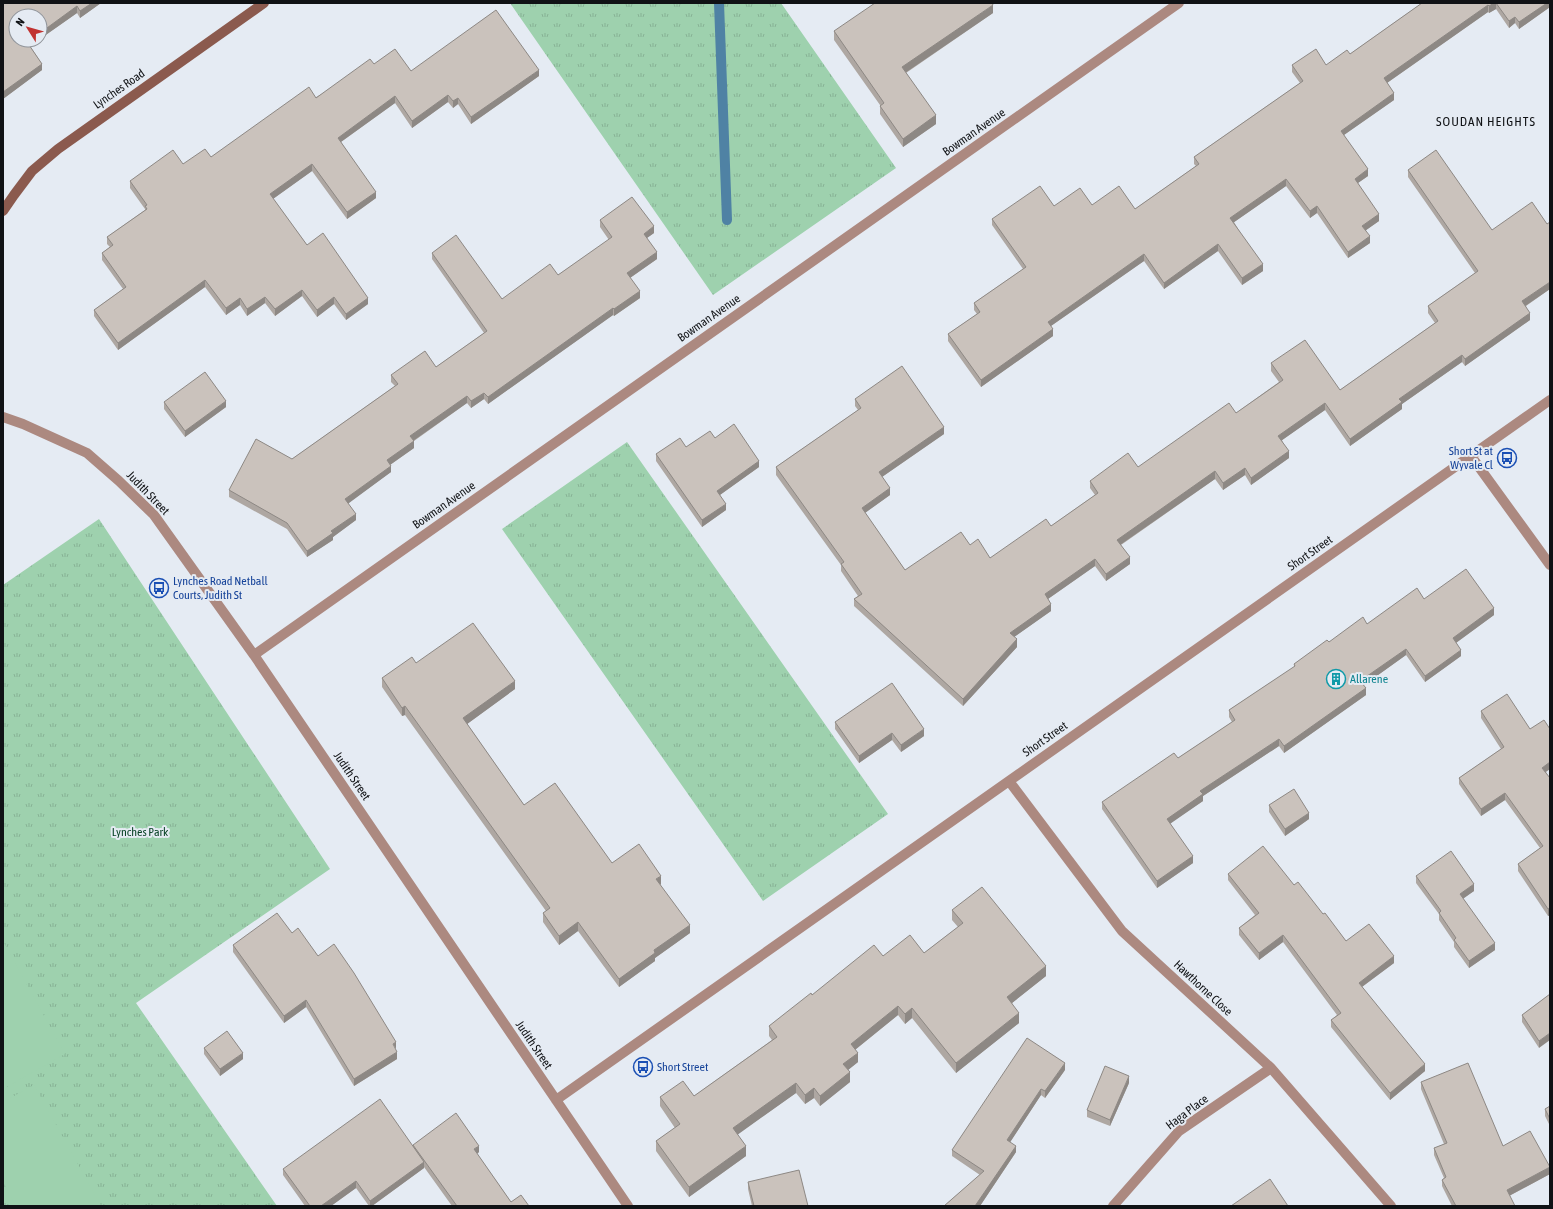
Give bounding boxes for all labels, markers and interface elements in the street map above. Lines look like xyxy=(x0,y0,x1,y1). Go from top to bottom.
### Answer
north arrow xyxy=(8,8,48,48)
text: N xyxy=(13,16,27,28)
street label: Lynches Road xyxy=(91,66,147,112)
street label: Bowman Avenue xyxy=(940,105,1008,159)
district label: SOUDAN HEIGHTS xyxy=(1436,114,1536,129)
street label: Bowman Avenue xyxy=(675,291,743,345)
place label: Short St at Wyvale Cl xyxy=(1449,444,1494,472)
bus stop icon: Short St at Wyvale Cl xyxy=(1496,447,1518,469)
street label: Judith Street xyxy=(124,468,173,518)
street label: Bowman Avenue xyxy=(410,478,478,532)
street label: Short Street xyxy=(1285,532,1335,573)
place label: Lynches Road Netball Courts, Judith St xyxy=(173,574,269,602)
bus stop icon: Lynches Road Netball Courts, Judith St xyxy=(148,577,170,599)
building icon: Allarene xyxy=(1325,668,1347,690)
place label: Allarene xyxy=(1350,672,1388,686)
street label: Short Street xyxy=(1020,718,1070,759)
street label: Judith Street xyxy=(331,749,374,803)
park label: Lynches Park xyxy=(112,825,169,839)
street label: Hawthorne Close xyxy=(1171,957,1235,1019)
street label: Judith Street xyxy=(513,1018,556,1072)
bus stop icon: Short Street xyxy=(632,1056,654,1078)
place label: Short Street xyxy=(657,1060,709,1074)
street label: Haga Place xyxy=(1163,1092,1211,1132)

